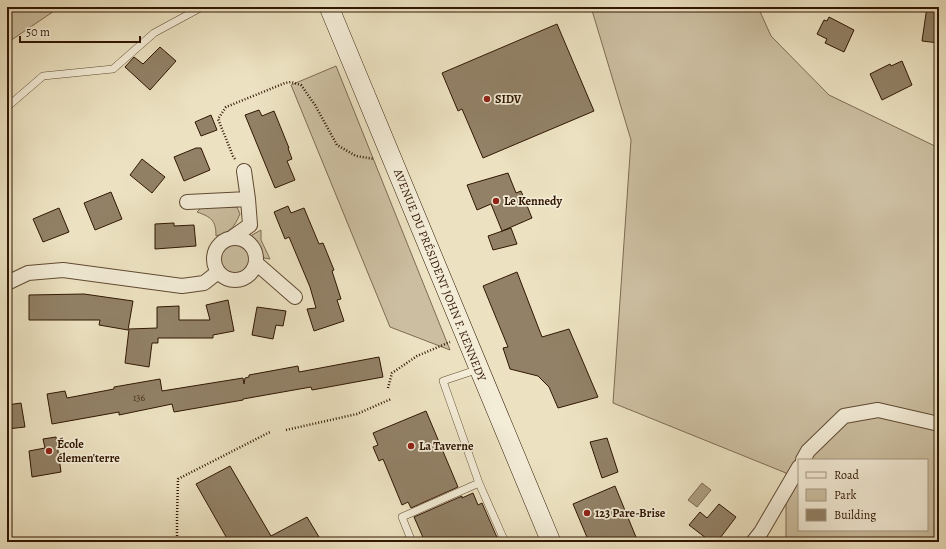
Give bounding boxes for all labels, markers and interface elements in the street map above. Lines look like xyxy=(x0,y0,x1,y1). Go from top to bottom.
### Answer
scale bar xyxy=(20,18,140,44)
text: 50 m xyxy=(26,24,50,40)
place label: SIDV xyxy=(495,91,522,107)
marker: SIDV xyxy=(482,94,492,104)
street label: AVENUE DU PRÉSIDENT JOHN F. KENNEDY xyxy=(390,166,490,384)
place label: Le Kennedy xyxy=(504,193,562,209)
marker: Le Kennedy xyxy=(491,196,501,206)
house number: 136 xyxy=(133,391,145,404)
place label: École élemen'terre xyxy=(57,436,120,466)
place label: La Taverne xyxy=(419,438,474,454)
marker: La Taverne xyxy=(406,441,416,451)
marker: École élemen'terre xyxy=(44,446,54,456)
legend xyxy=(798,459,928,531)
text: Road xyxy=(834,467,860,483)
text: Park xyxy=(834,487,857,503)
place label: 123 Pare-Brise xyxy=(595,505,666,521)
text: Building xyxy=(834,507,876,523)
marker: 123 Pare-Brise xyxy=(582,508,592,518)

